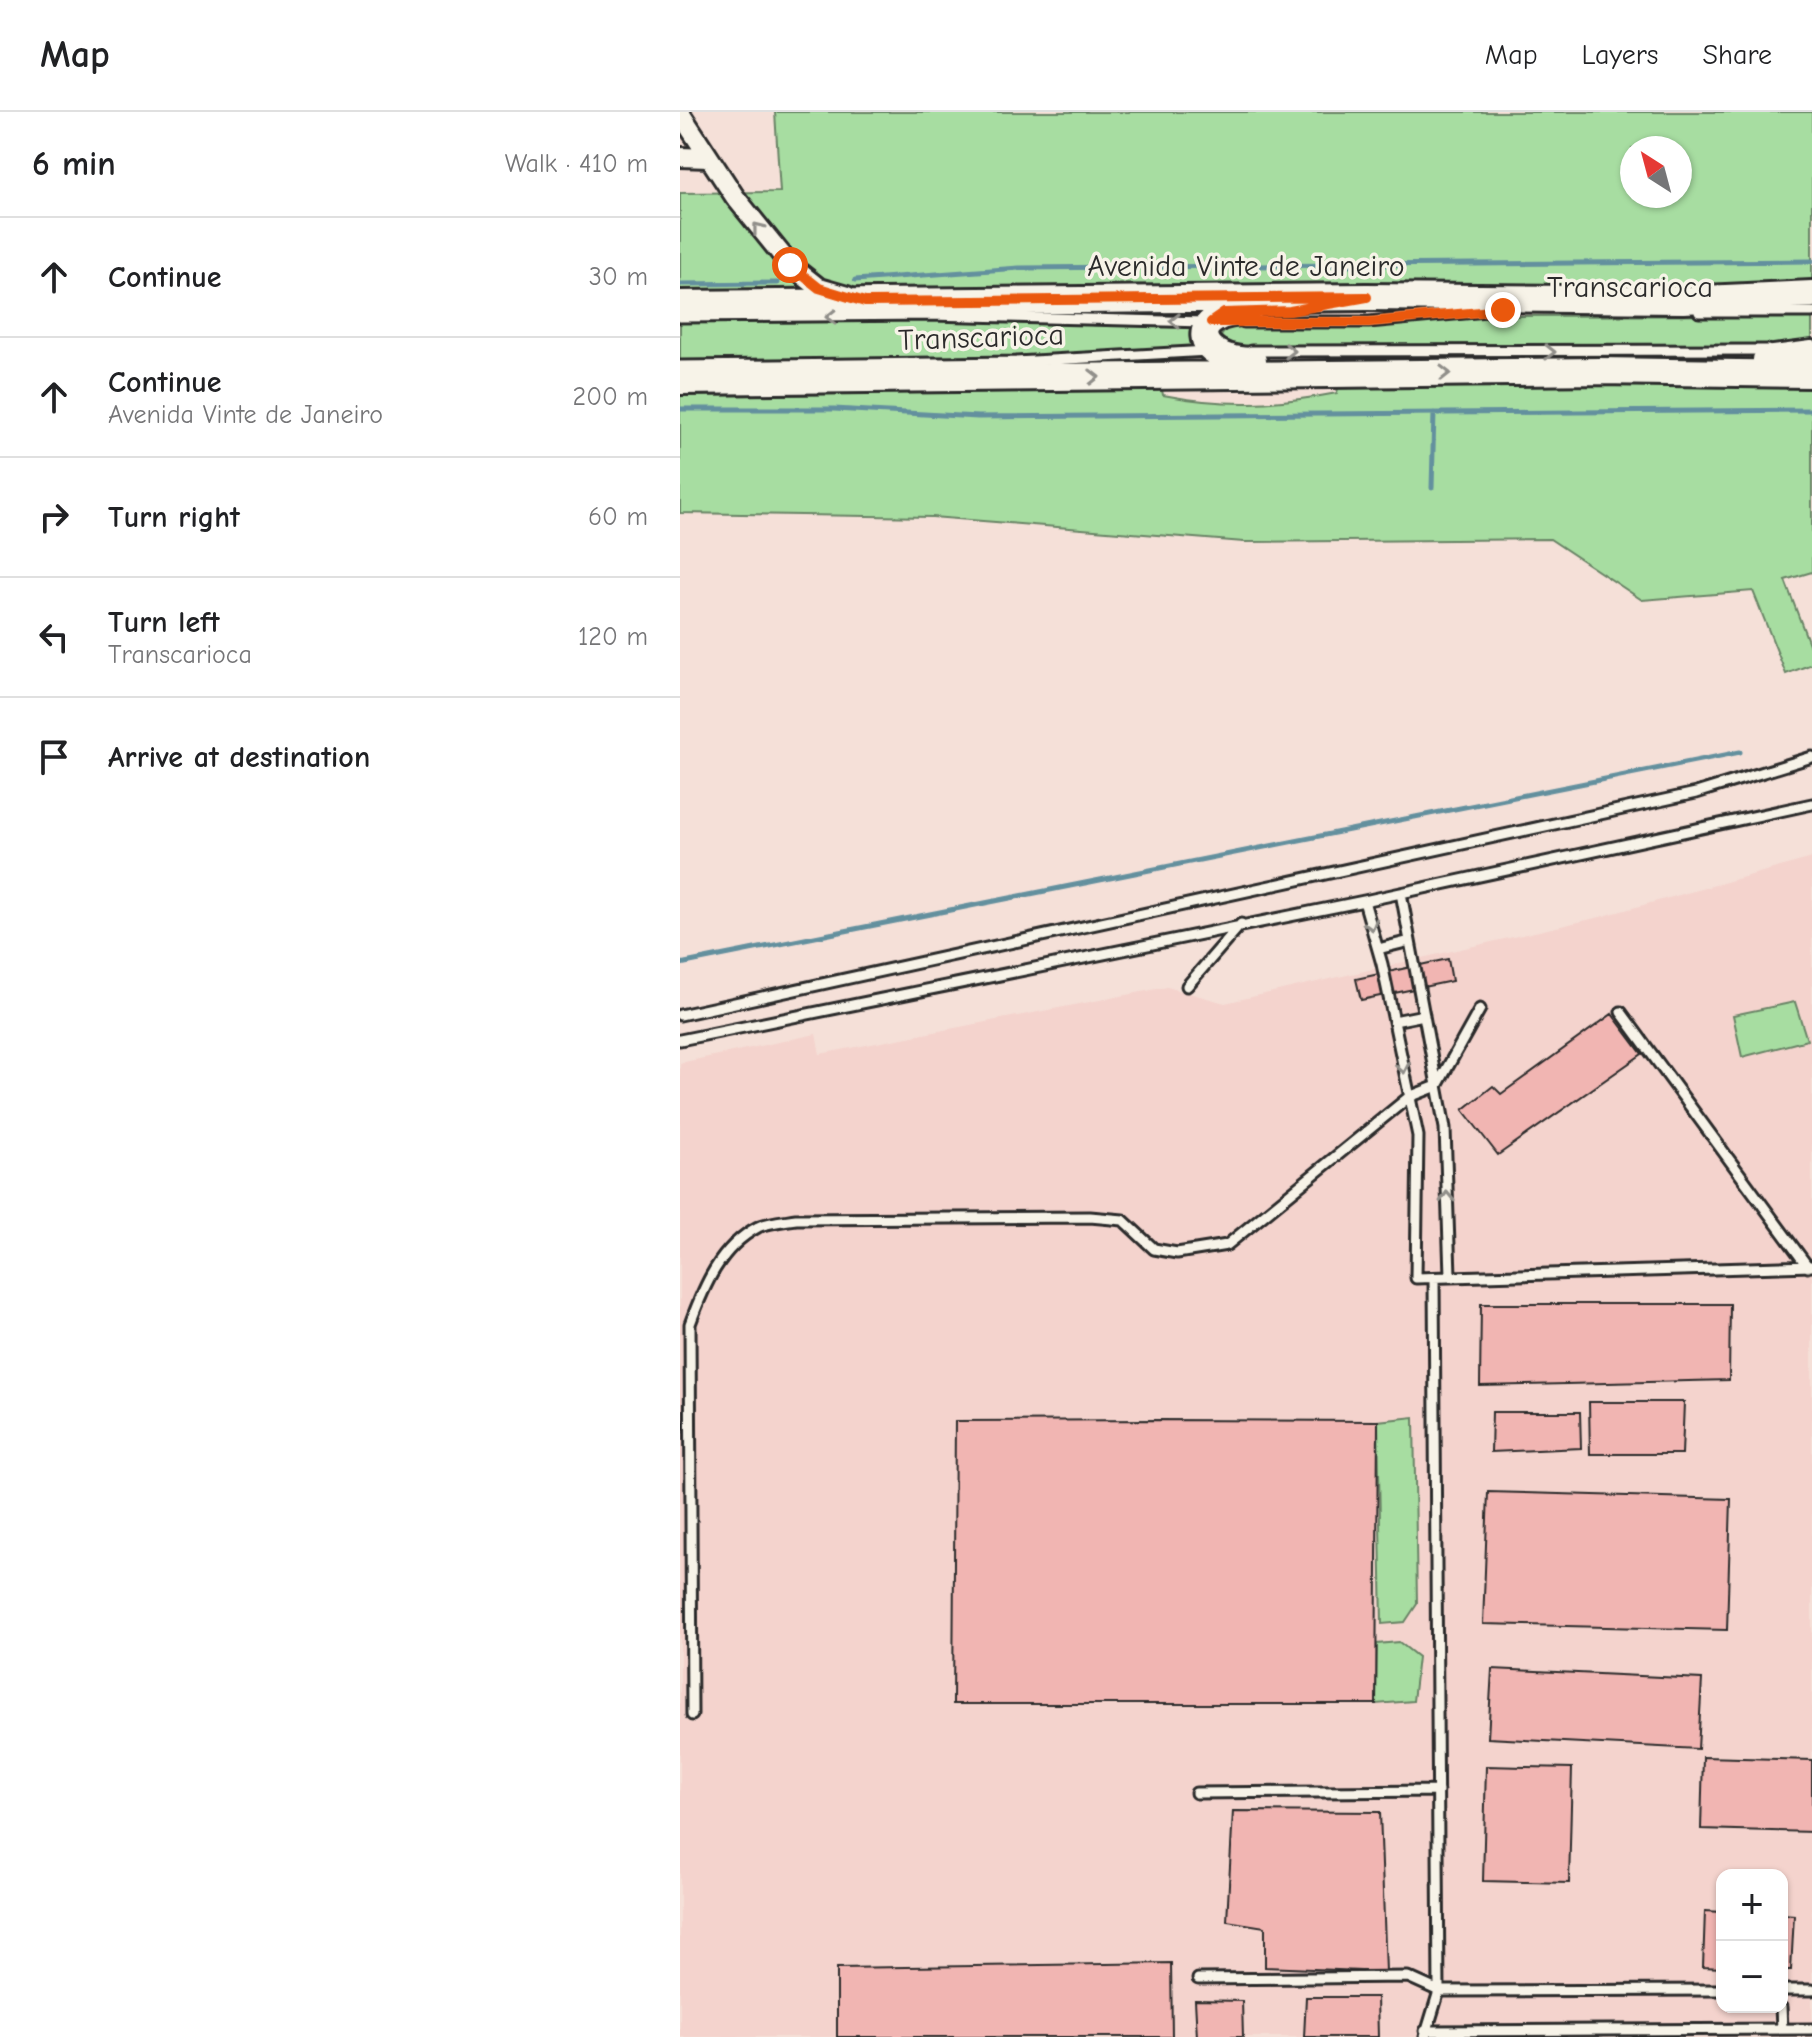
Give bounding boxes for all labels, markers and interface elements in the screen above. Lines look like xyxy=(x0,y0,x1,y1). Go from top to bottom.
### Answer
text: Map xyxy=(40,33,110,77)
text: Map xyxy=(1485,39,1538,71)
text: Layers xyxy=(1582,39,1658,71)
text: Share xyxy=(1702,39,1772,71)
north arrow xyxy=(1620,136,1692,208)
text: 6 min xyxy=(32,144,116,184)
text: Walk · 410 m xyxy=(505,149,648,179)
one-way arrow xyxy=(754,222,768,237)
route start xyxy=(772,247,808,283)
street label: Avenida Vinte de Janeiro xyxy=(1087,249,1405,284)
icon: ahead xyxy=(32,255,76,299)
text: Continue xyxy=(108,260,222,295)
text: 30 m xyxy=(589,262,648,292)
street label: Transcarioca xyxy=(1547,270,1713,305)
route end xyxy=(1485,292,1521,328)
one-way arrow xyxy=(824,308,837,325)
one-way arrow xyxy=(1168,312,1181,330)
street label: Transcarioca xyxy=(897,317,1065,358)
one-way arrow xyxy=(1284,342,1297,360)
one-way arrow xyxy=(1544,343,1557,361)
text: Continue xyxy=(108,365,222,400)
one-way arrow xyxy=(1439,365,1452,382)
one-way arrow xyxy=(1088,368,1101,385)
icon: ahead xyxy=(32,375,76,419)
text: 200 m xyxy=(573,382,648,412)
text: Avenida Vinte de Janeiro xyxy=(108,400,383,430)
icon: right xyxy=(32,495,76,539)
text: Turn right xyxy=(108,500,240,535)
text: 60 m xyxy=(588,502,648,532)
text: Turn left xyxy=(108,605,220,640)
icon: left xyxy=(32,615,76,659)
text: 120 m xyxy=(578,622,648,652)
text: Transcarioca xyxy=(108,640,252,670)
icon: arrive xyxy=(32,735,76,779)
text: Arrive at destination xyxy=(108,740,370,775)
one-way arrow xyxy=(1362,917,1378,931)
one-way arrow xyxy=(1394,1061,1411,1075)
one-way arrow xyxy=(1439,1190,1456,1203)
map controls xyxy=(1716,1869,1788,2013)
button: + xyxy=(1716,1869,1788,1941)
button: − xyxy=(1716,1941,1788,2013)

